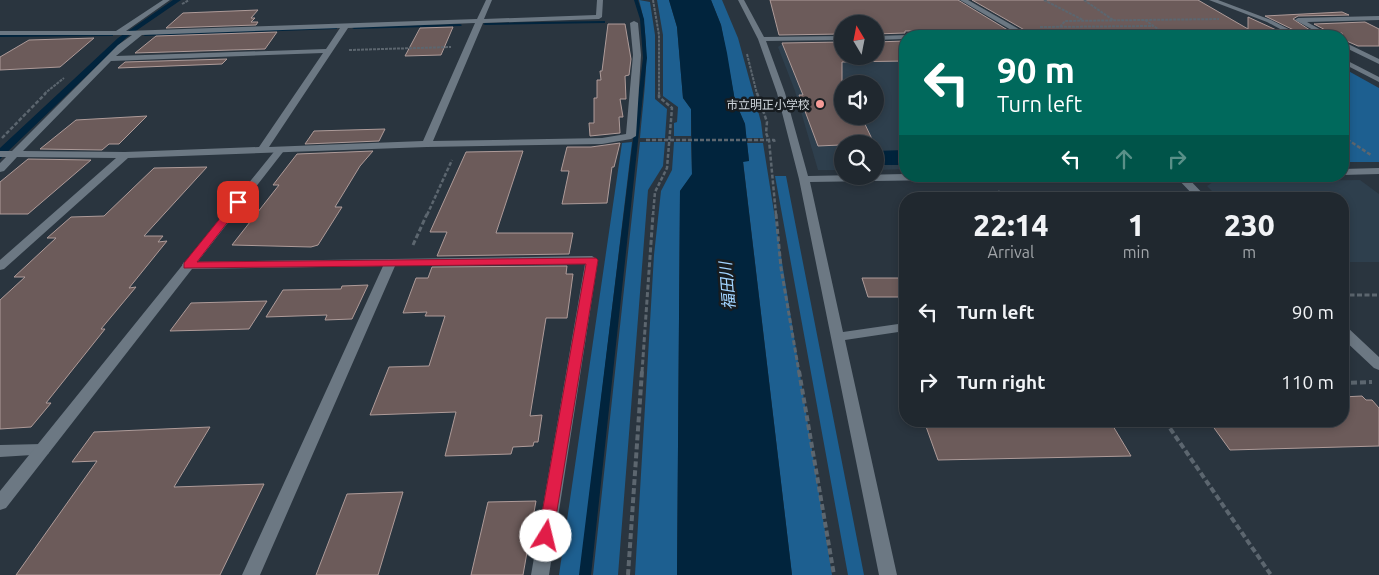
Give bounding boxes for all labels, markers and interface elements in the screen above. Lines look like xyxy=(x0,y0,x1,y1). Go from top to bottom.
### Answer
north arrow xyxy=(834,15,884,65)
map controls xyxy=(834,15,884,185)
icon: left xyxy=(914,50,979,115)
text: 90 m xyxy=(997,50,1075,90)
button: sound xyxy=(834,75,884,125)
text: Turn left xyxy=(997,91,1082,116)
place label: 市立明正小学校 xyxy=(726,98,810,111)
marker: 市立明正小学校 xyxy=(814,98,826,110)
button: search xyxy=(834,135,884,185)
icon: left xyxy=(1057,145,1085,173)
icon: ahead xyxy=(1110,145,1138,173)
icon: right xyxy=(1163,145,1191,173)
pin xyxy=(217,181,259,223)
icon: arrive xyxy=(224,188,252,216)
text: 22:14 xyxy=(973,208,1048,242)
text: 1 xyxy=(1128,208,1145,242)
text: 230 xyxy=(1224,208,1275,242)
text: Arrival xyxy=(988,243,1034,261)
text: min xyxy=(1123,243,1150,261)
text: m xyxy=(1242,243,1256,261)
water label: 福田川 xyxy=(716,259,738,311)
icon: left xyxy=(914,298,942,326)
text: Turn left xyxy=(957,301,1035,323)
text: 90 m xyxy=(1292,301,1334,323)
icon: right xyxy=(914,368,942,396)
text: Turn right xyxy=(957,371,1045,393)
text: 110 m xyxy=(1281,371,1334,393)
position arrow xyxy=(519,509,571,561)

